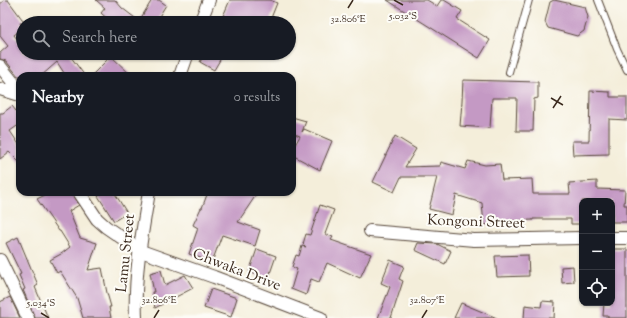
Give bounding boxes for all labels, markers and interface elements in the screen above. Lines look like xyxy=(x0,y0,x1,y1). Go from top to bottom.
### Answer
text: 5.032°S xyxy=(388,9,417,24)
text: 32.806°E xyxy=(330,12,366,27)
search box xyxy=(16,16,296,60)
icon: search xyxy=(30,27,52,49)
text: Search here xyxy=(62,28,137,49)
text: Nearby xyxy=(32,86,84,110)
text: 0 results xyxy=(234,89,280,107)
map controls xyxy=(579,198,615,306)
button: + xyxy=(579,198,615,234)
street label: Kongoni Street xyxy=(427,210,525,235)
street label: Lamu Street xyxy=(112,213,141,293)
button: − xyxy=(579,234,615,270)
street label: Chwaka Drive xyxy=(189,244,284,297)
button: locate xyxy=(579,270,615,306)
text: 32.806°E xyxy=(141,293,177,308)
text: 32.807°E xyxy=(409,293,445,308)
text: 5.034°S xyxy=(26,296,55,311)

